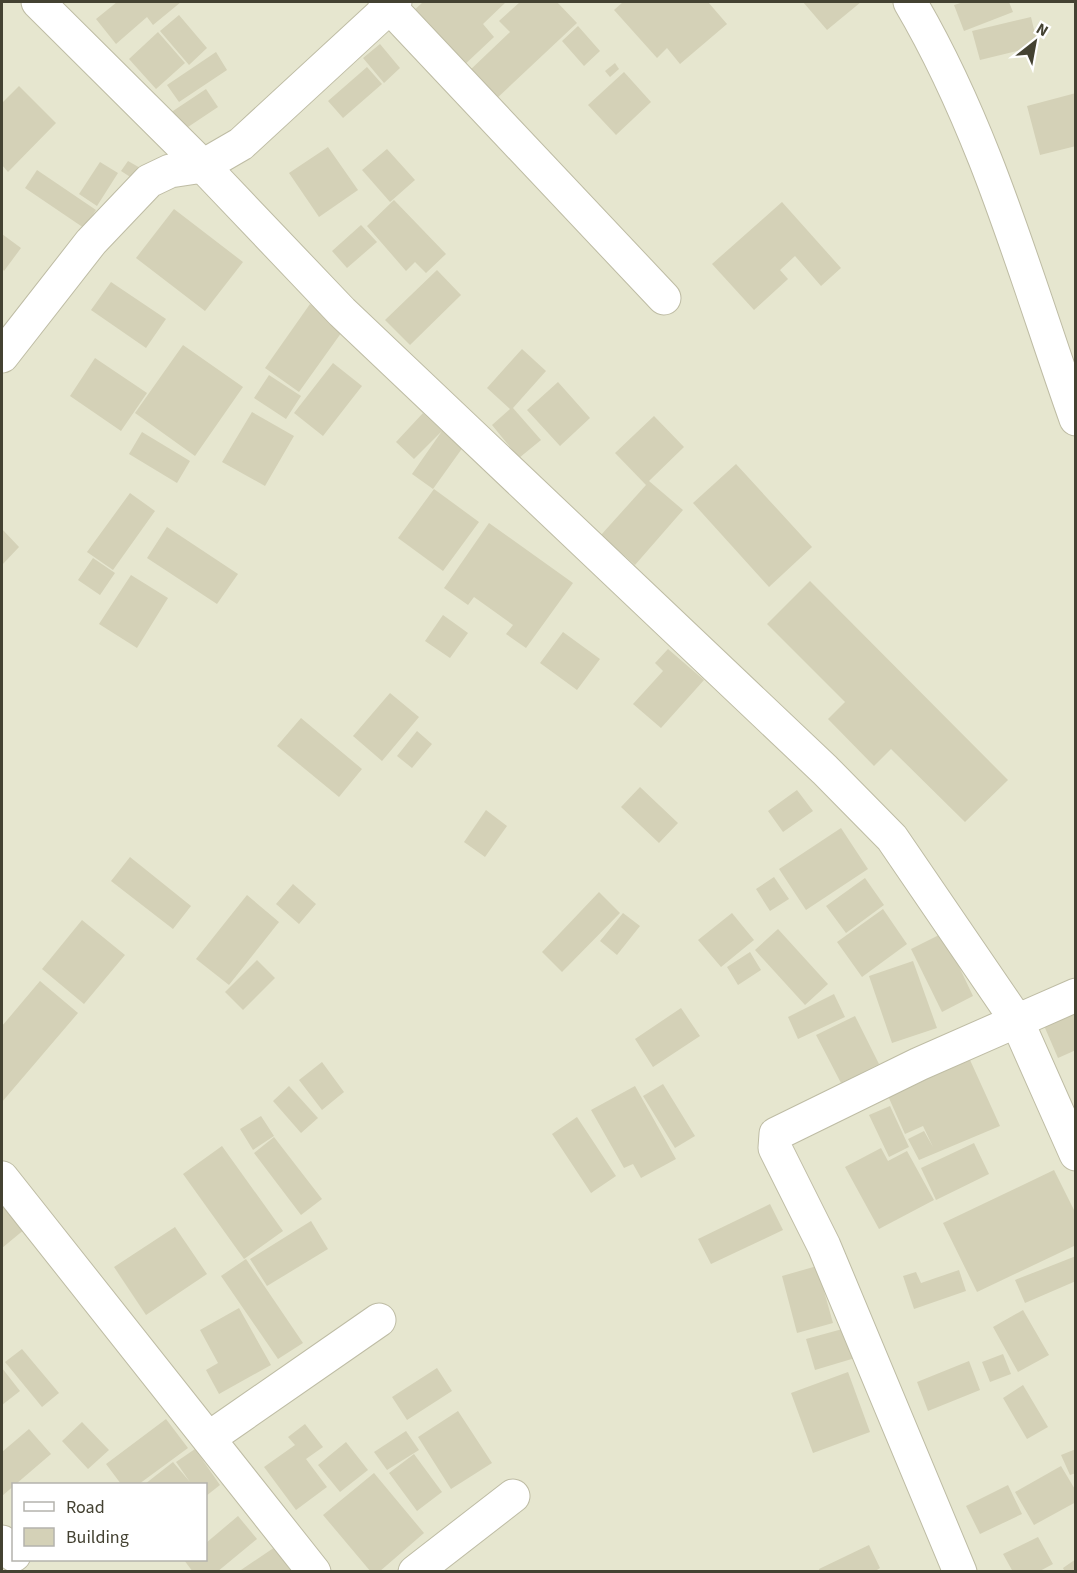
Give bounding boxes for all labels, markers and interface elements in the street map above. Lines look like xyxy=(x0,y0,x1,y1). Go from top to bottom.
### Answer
north arrow xyxy=(1005,12,1065,72)
text: N xyxy=(1032,18,1052,42)
legend xyxy=(12,1483,207,1561)
text: Road xyxy=(66,1495,105,1520)
text: Building xyxy=(66,1525,129,1550)

